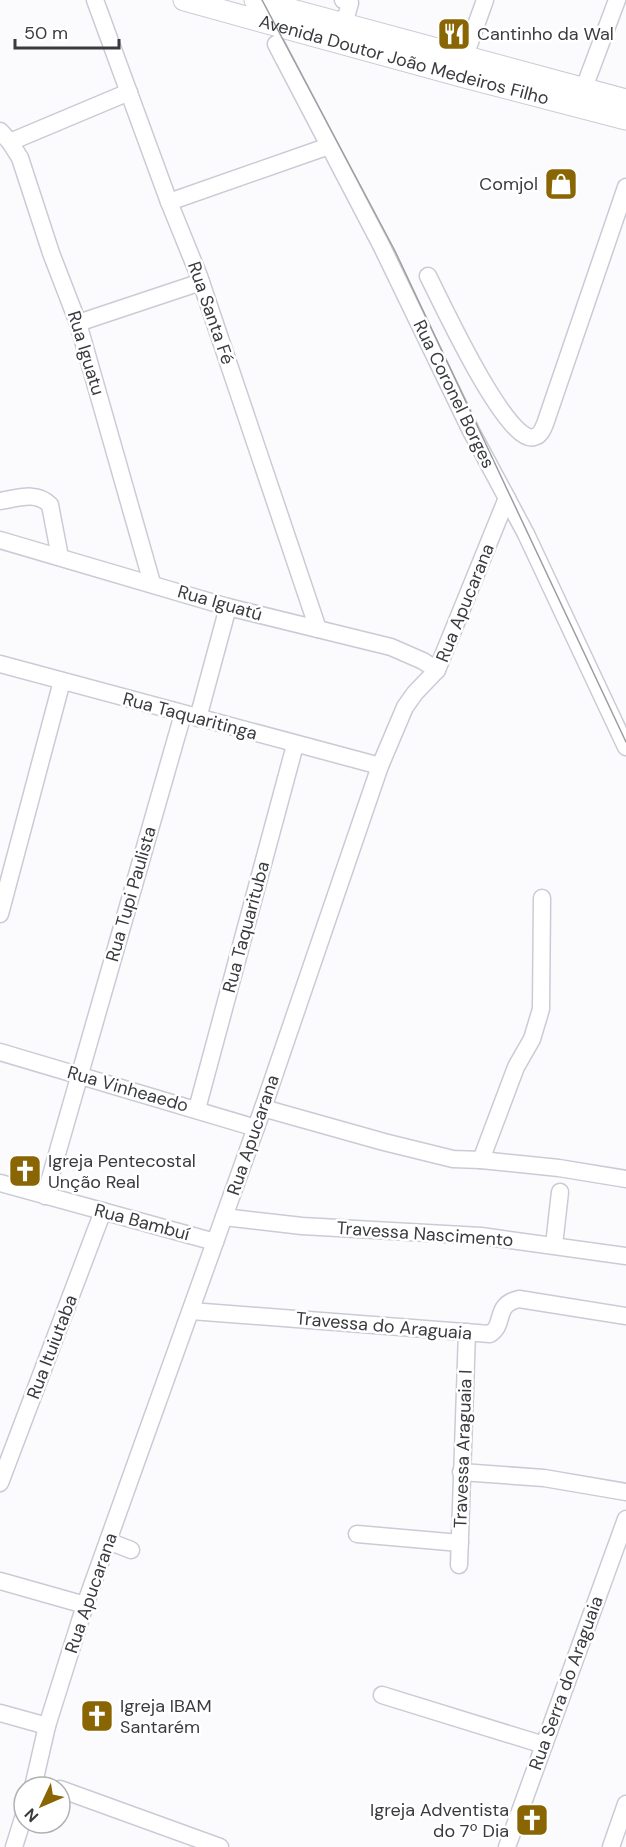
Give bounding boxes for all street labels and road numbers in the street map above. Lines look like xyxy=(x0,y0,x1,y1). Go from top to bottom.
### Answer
street label: Avenida Doutor João Medeiros Filho xyxy=(256,9,552,111)
street label: Rua Santa Fé xyxy=(182,258,240,368)
street label: Rua Iguatu xyxy=(62,308,110,398)
street label: Rua Coronel Borges xyxy=(408,316,500,472)
street label: Rua Apucarana xyxy=(430,540,500,666)
street label: Rua Iguatú xyxy=(175,579,265,627)
street label: Rua Taquaritinga xyxy=(120,687,260,745)
street label: Rua Tupi Paulista xyxy=(100,824,162,964)
street label: Rua Taquarituba xyxy=(217,859,275,995)
street label: Rua Vinheaedo xyxy=(65,1060,191,1118)
street label: Rua Apucarana xyxy=(221,1072,285,1198)
street label: Rua Bambuí xyxy=(92,1198,192,1246)
street label: Travessa Nascimento xyxy=(336,1216,514,1252)
street label: Rua Ituiutaba xyxy=(21,1291,83,1403)
street label: Travessa do Araguaia xyxy=(295,1306,473,1346)
street label: Travessa Araguaia I xyxy=(448,1369,478,1529)
street label: Rua Apucarana xyxy=(59,1530,123,1656)
street label: Rua Serra do Araguaia xyxy=(523,1593,609,1773)

